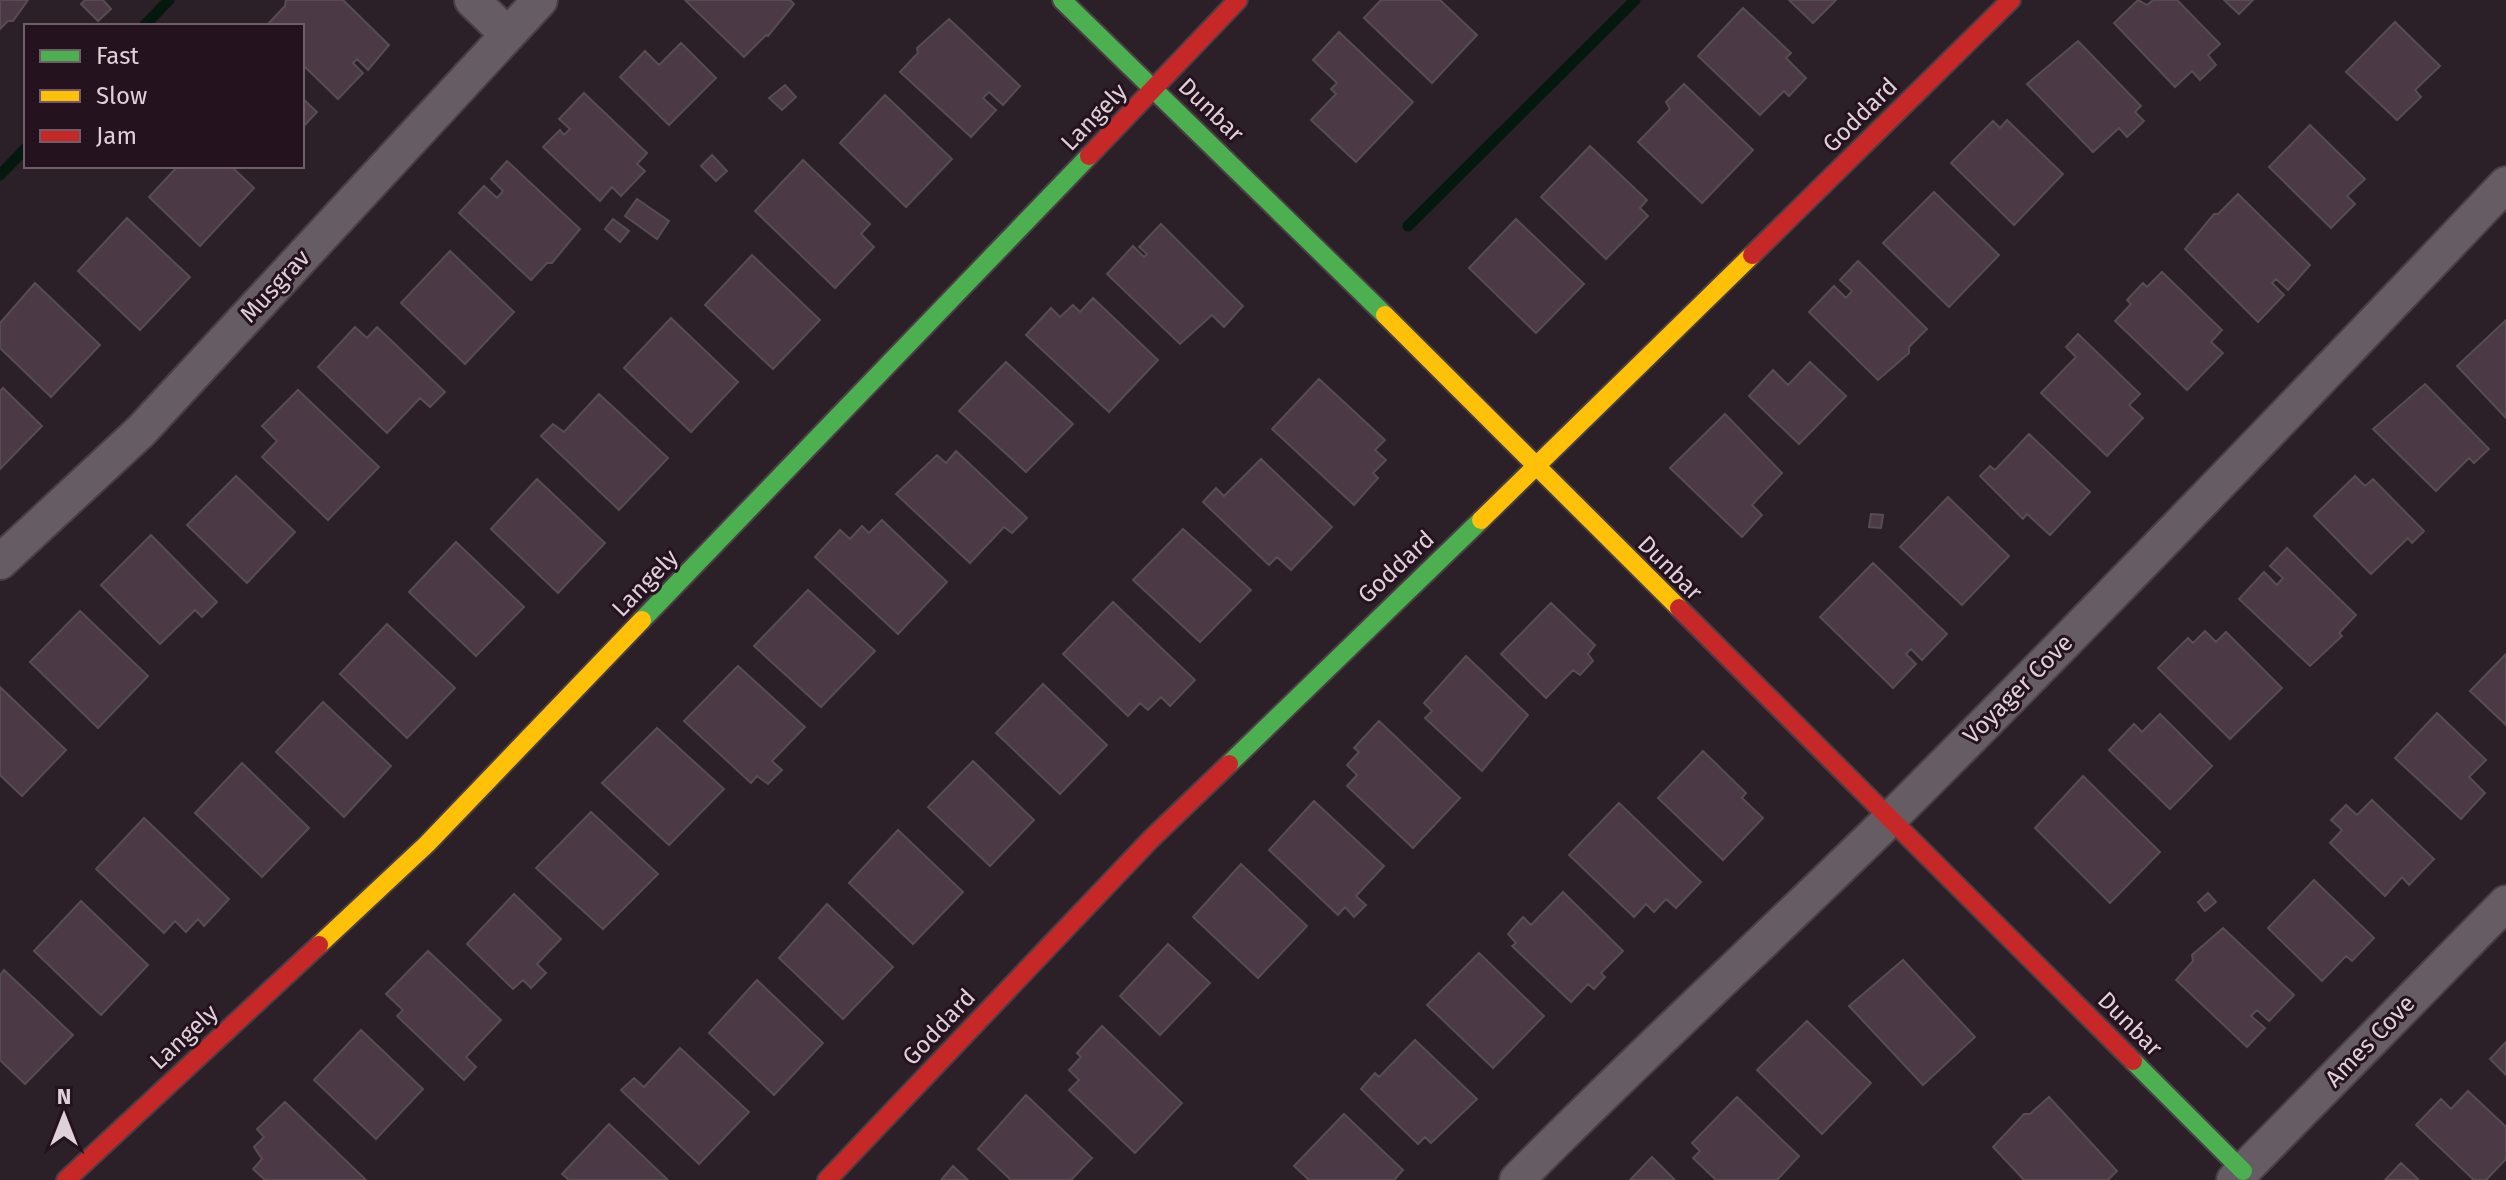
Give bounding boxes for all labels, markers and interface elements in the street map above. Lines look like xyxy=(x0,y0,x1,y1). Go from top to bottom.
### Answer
legend xyxy=(24,24,304,168)
text: Fast xyxy=(96,42,139,70)
street label: Dunbar xyxy=(1173,72,1250,148)
street label: Goddard xyxy=(1817,72,1903,158)
street label: Langely xyxy=(1055,77,1133,156)
text: Slow xyxy=(96,82,147,110)
text: Jam xyxy=(96,122,137,150)
street label: Musgrav xyxy=(234,244,316,328)
street label: Goddard xyxy=(1352,525,1440,609)
street label: Dunbar xyxy=(1632,530,1709,607)
street label: Langely xyxy=(606,543,684,622)
street label: Voyager Cove xyxy=(1957,628,2079,750)
street label: Goddard xyxy=(897,983,981,1071)
street label: Dunbar xyxy=(2092,986,2169,1063)
street label: Ames Cove xyxy=(2319,989,2421,1093)
street label: Langely xyxy=(144,998,224,1075)
north arrow xyxy=(24,1076,104,1156)
text: N xyxy=(57,1083,71,1110)

